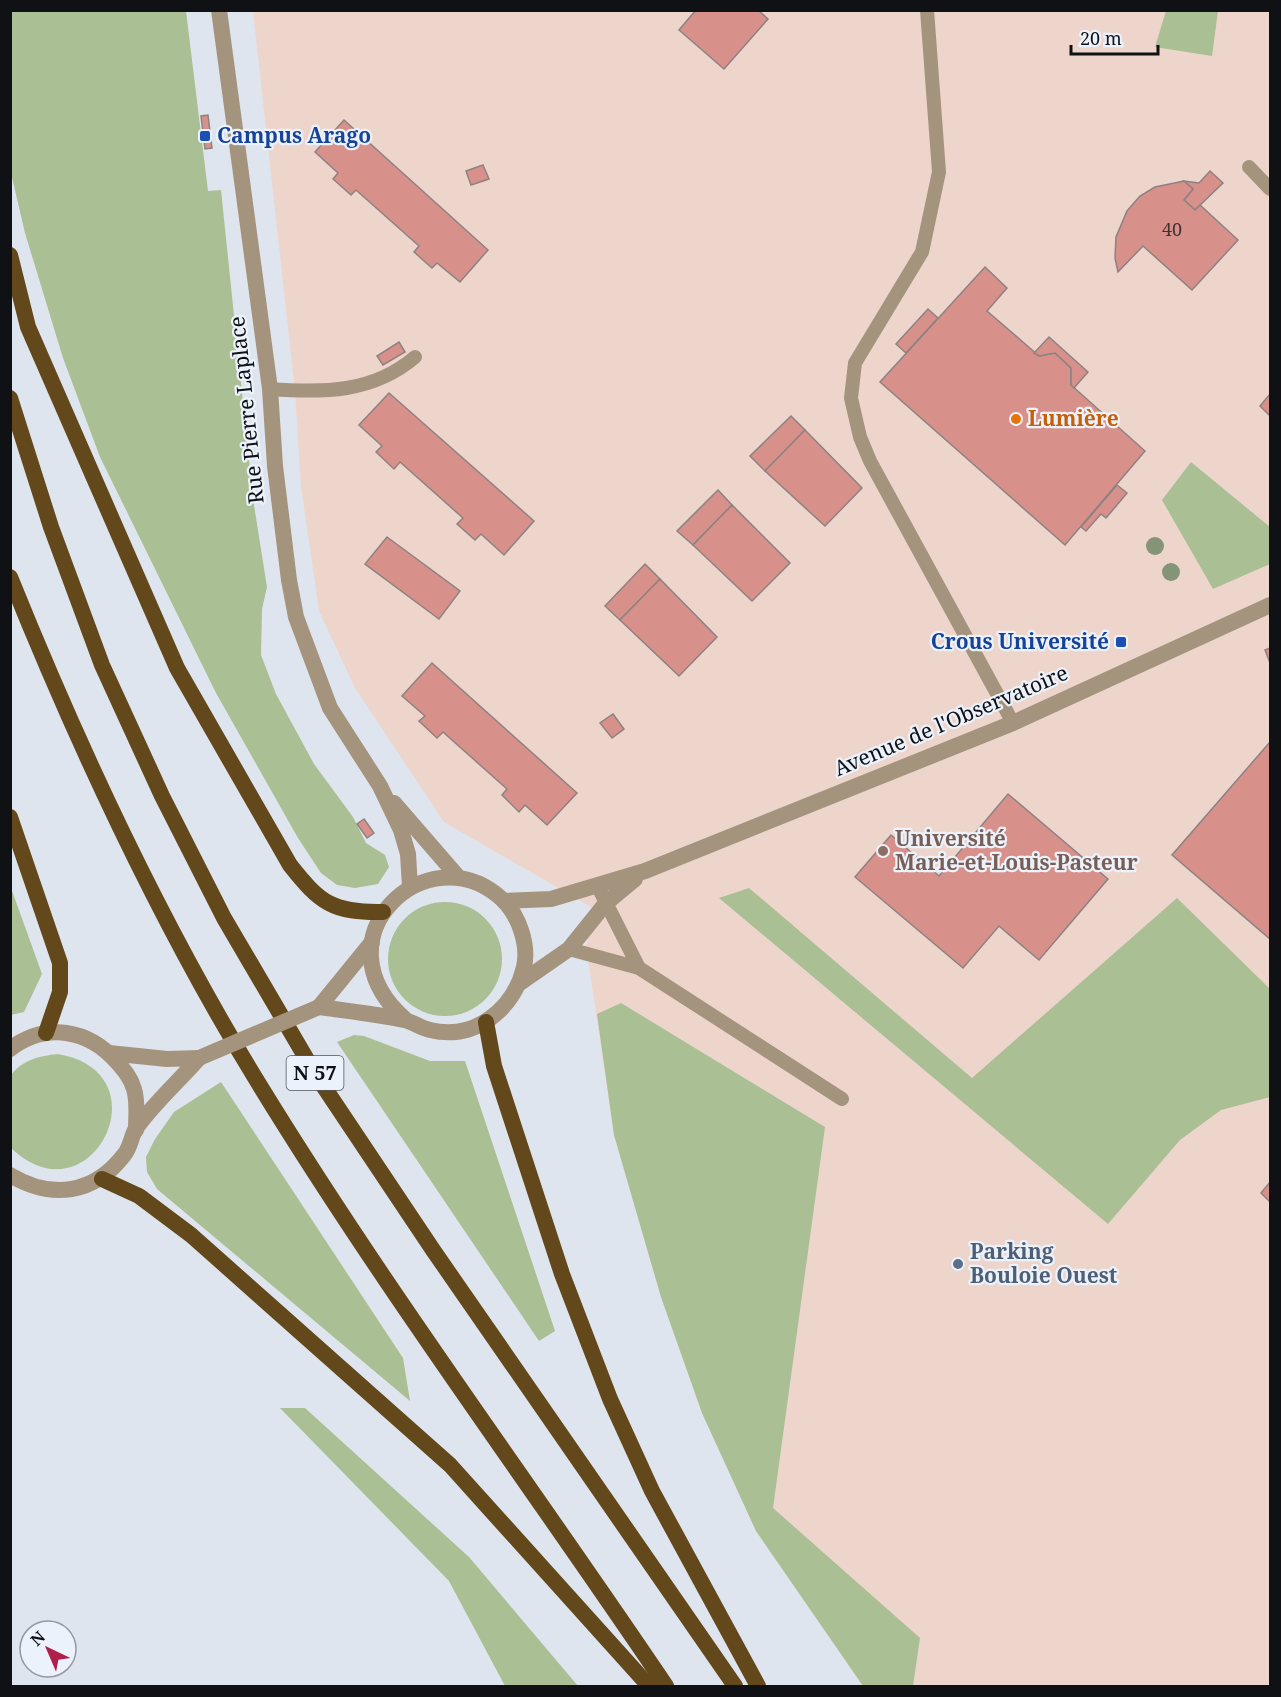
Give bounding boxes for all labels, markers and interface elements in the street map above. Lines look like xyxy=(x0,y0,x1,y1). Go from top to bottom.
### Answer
scale bar xyxy=(1071,18,1158,56)
text: 20 m xyxy=(1080,26,1122,50)
place label: Campus Arago xyxy=(217,121,371,149)
marker: Campus Arago xyxy=(198,129,212,143)
house number: 40 xyxy=(1162,217,1182,241)
street label: Rue Pierre Laplace xyxy=(222,315,270,505)
place label: Lumière xyxy=(1028,404,1119,432)
marker: Lumière xyxy=(1009,412,1023,426)
place label: Crous Université xyxy=(931,627,1109,655)
marker: Crous Université xyxy=(1114,635,1128,649)
street label: Avenue de l'Observatoire xyxy=(829,658,1072,782)
place label: Université Marie-et-Louis-Pasteur xyxy=(895,824,1138,876)
marker: Université Marie-et-Louis-Pasteur xyxy=(876,844,890,858)
road number: N 57 xyxy=(286,1056,344,1090)
place label: Parking Bouloie Ouest xyxy=(970,1237,1118,1289)
marker: Parking Bouloie Ouest xyxy=(951,1257,965,1271)
north arrow xyxy=(18,1619,78,1679)
text: N xyxy=(25,1626,50,1651)

